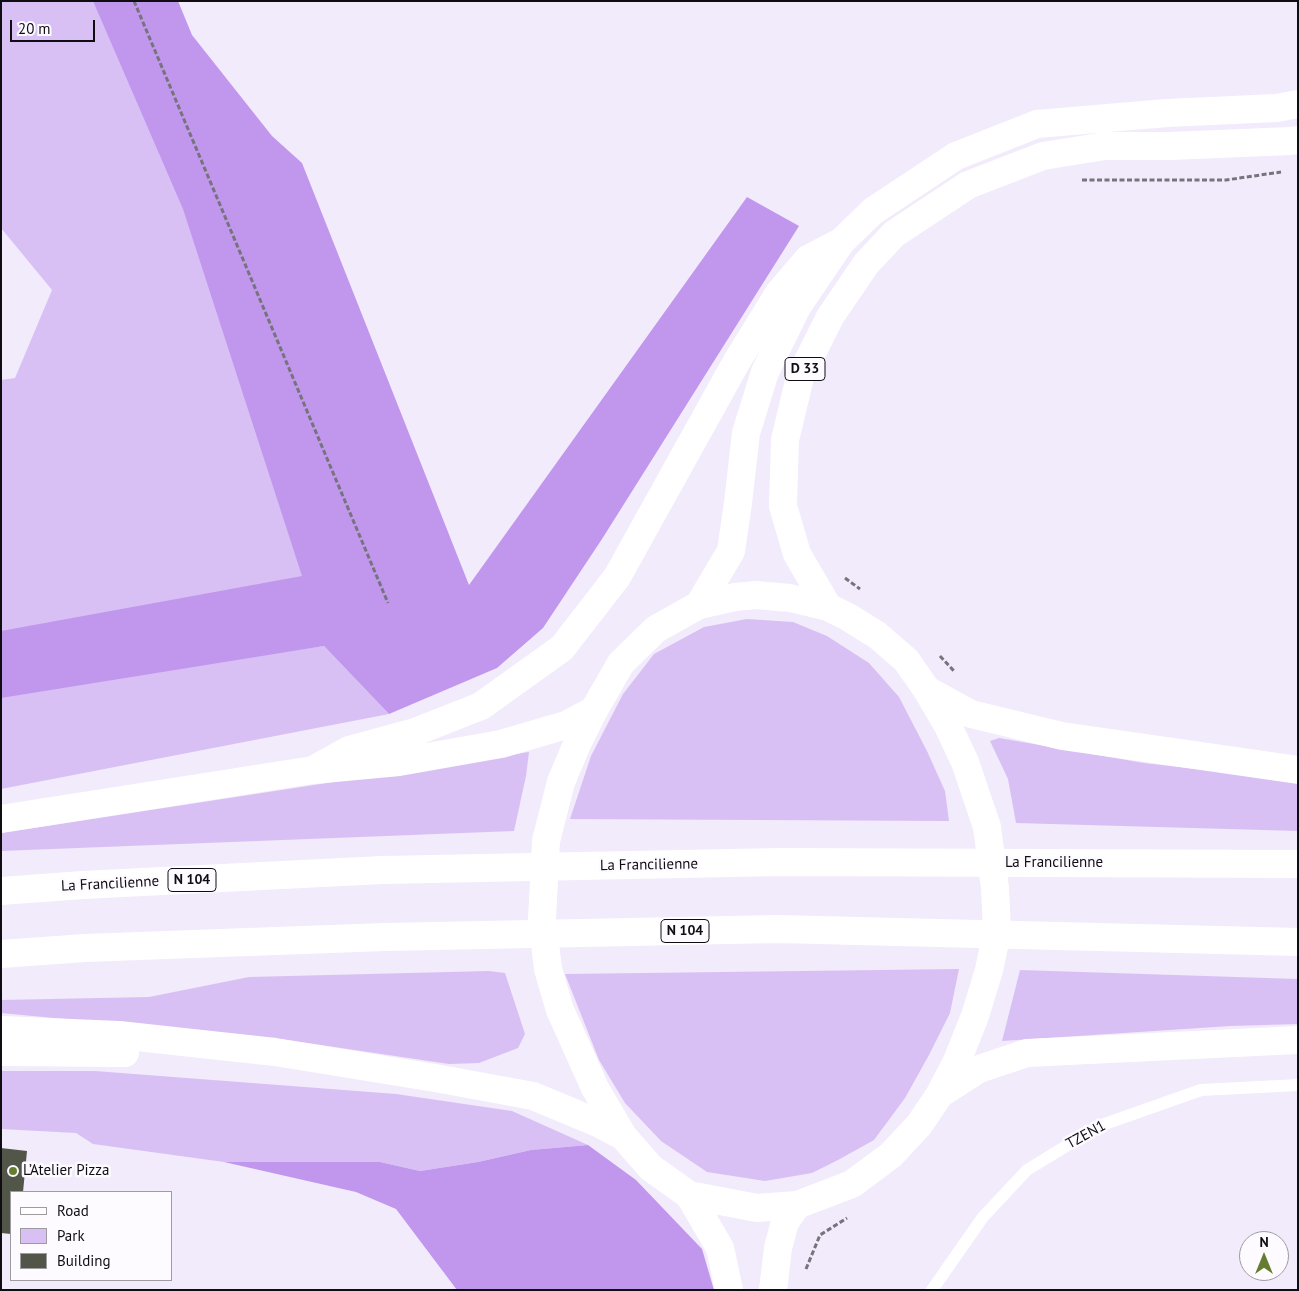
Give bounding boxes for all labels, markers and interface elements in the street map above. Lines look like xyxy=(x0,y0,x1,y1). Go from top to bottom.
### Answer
scale bar xyxy=(12,10,98,42)
text: 20 m xyxy=(18,19,51,38)
road number: D 33 xyxy=(785,358,825,380)
street label: La Francilienne xyxy=(1005,854,1103,872)
street label: La Francilienne xyxy=(600,855,698,875)
road number: N 104 xyxy=(168,868,216,892)
street label: La Francilienne xyxy=(60,872,160,896)
road number: N 104 xyxy=(661,919,709,942)
street label: TZEN1 xyxy=(1063,1117,1109,1153)
place label: L’Atelier Pizza xyxy=(23,1162,109,1180)
marker: L’Atelier Pizza xyxy=(7,1165,19,1177)
legend xyxy=(10,1191,172,1281)
text: Road xyxy=(57,1201,89,1220)
text: Park xyxy=(57,1226,85,1245)
north arrow xyxy=(1239,1231,1289,1281)
text: N xyxy=(1259,1233,1269,1251)
text: Building xyxy=(57,1251,111,1270)

